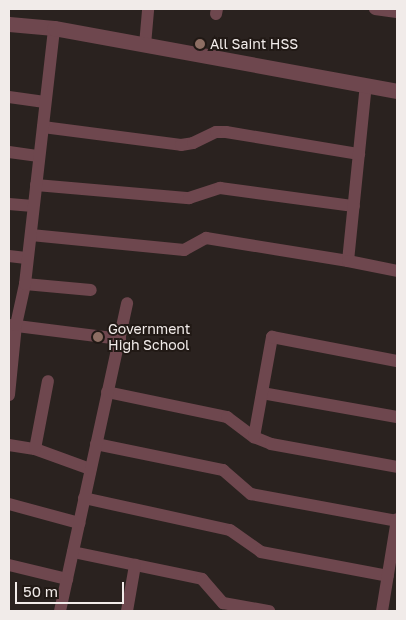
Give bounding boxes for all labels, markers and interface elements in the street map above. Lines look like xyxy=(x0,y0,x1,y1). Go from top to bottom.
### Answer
place label: All Saint HSS xyxy=(210,36,298,52)
marker: All Saint HSS xyxy=(194,38,206,50)
place label: Government High School xyxy=(108,321,190,354)
marker: Government High School xyxy=(92,331,104,343)
scale bar xyxy=(18,572,126,604)
text: 50 m xyxy=(23,582,58,600)

